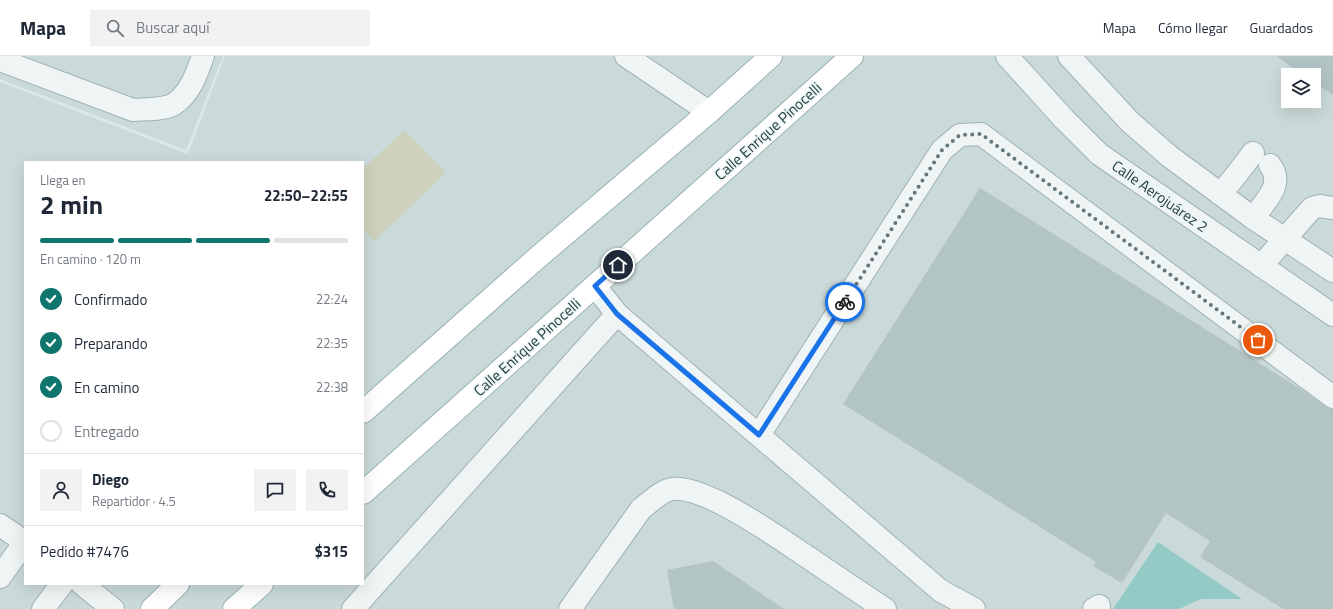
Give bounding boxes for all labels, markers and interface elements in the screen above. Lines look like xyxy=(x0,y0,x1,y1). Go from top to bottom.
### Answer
search box xyxy=(90,10,370,46)
text: Mapa xyxy=(20,13,66,42)
text: Buscar aquí xyxy=(136,16,209,39)
icon: search xyxy=(104,17,126,39)
text: Mapa xyxy=(1103,17,1136,38)
text: Cómo llegar xyxy=(1158,17,1228,38)
text: Guardados xyxy=(1250,17,1313,38)
map controls xyxy=(1281,68,1321,108)
button: layers xyxy=(1281,68,1321,108)
street label: Calle Enrique Pinocelli xyxy=(709,76,827,186)
street label: Calle Aerojuárez 2 xyxy=(1107,154,1213,238)
text: Llega en xyxy=(40,170,85,190)
text: 22:50–22:55 xyxy=(264,184,348,207)
text: 2 min xyxy=(40,185,103,224)
pin xyxy=(601,248,635,282)
text: En camino · 120 m xyxy=(40,249,141,269)
icon: home xyxy=(607,254,629,276)
courier xyxy=(825,282,865,322)
icon: check xyxy=(40,288,62,310)
text: Confirmado xyxy=(74,288,147,311)
text: 22:24 xyxy=(316,289,348,309)
icon: bike xyxy=(834,291,856,313)
street label: Calle Enrique Pinocelli xyxy=(468,292,586,402)
pin xyxy=(1241,323,1275,357)
icon: bag xyxy=(1247,329,1269,351)
icon: check xyxy=(40,332,62,354)
text: Preparando xyxy=(74,332,148,355)
text: 22:35 xyxy=(316,333,348,353)
icon: check xyxy=(40,376,62,398)
text: En camino xyxy=(74,376,140,399)
text: 22:38 xyxy=(316,377,348,397)
text: Entregado xyxy=(74,420,139,443)
text: Diego xyxy=(92,468,129,491)
button: person xyxy=(40,469,82,511)
button: chat xyxy=(254,469,296,511)
button: phone xyxy=(306,469,348,511)
text: Repartidor · 4.5 xyxy=(92,491,176,511)
text: Pedido #7476 xyxy=(40,540,129,563)
text: $315 xyxy=(314,540,348,563)

